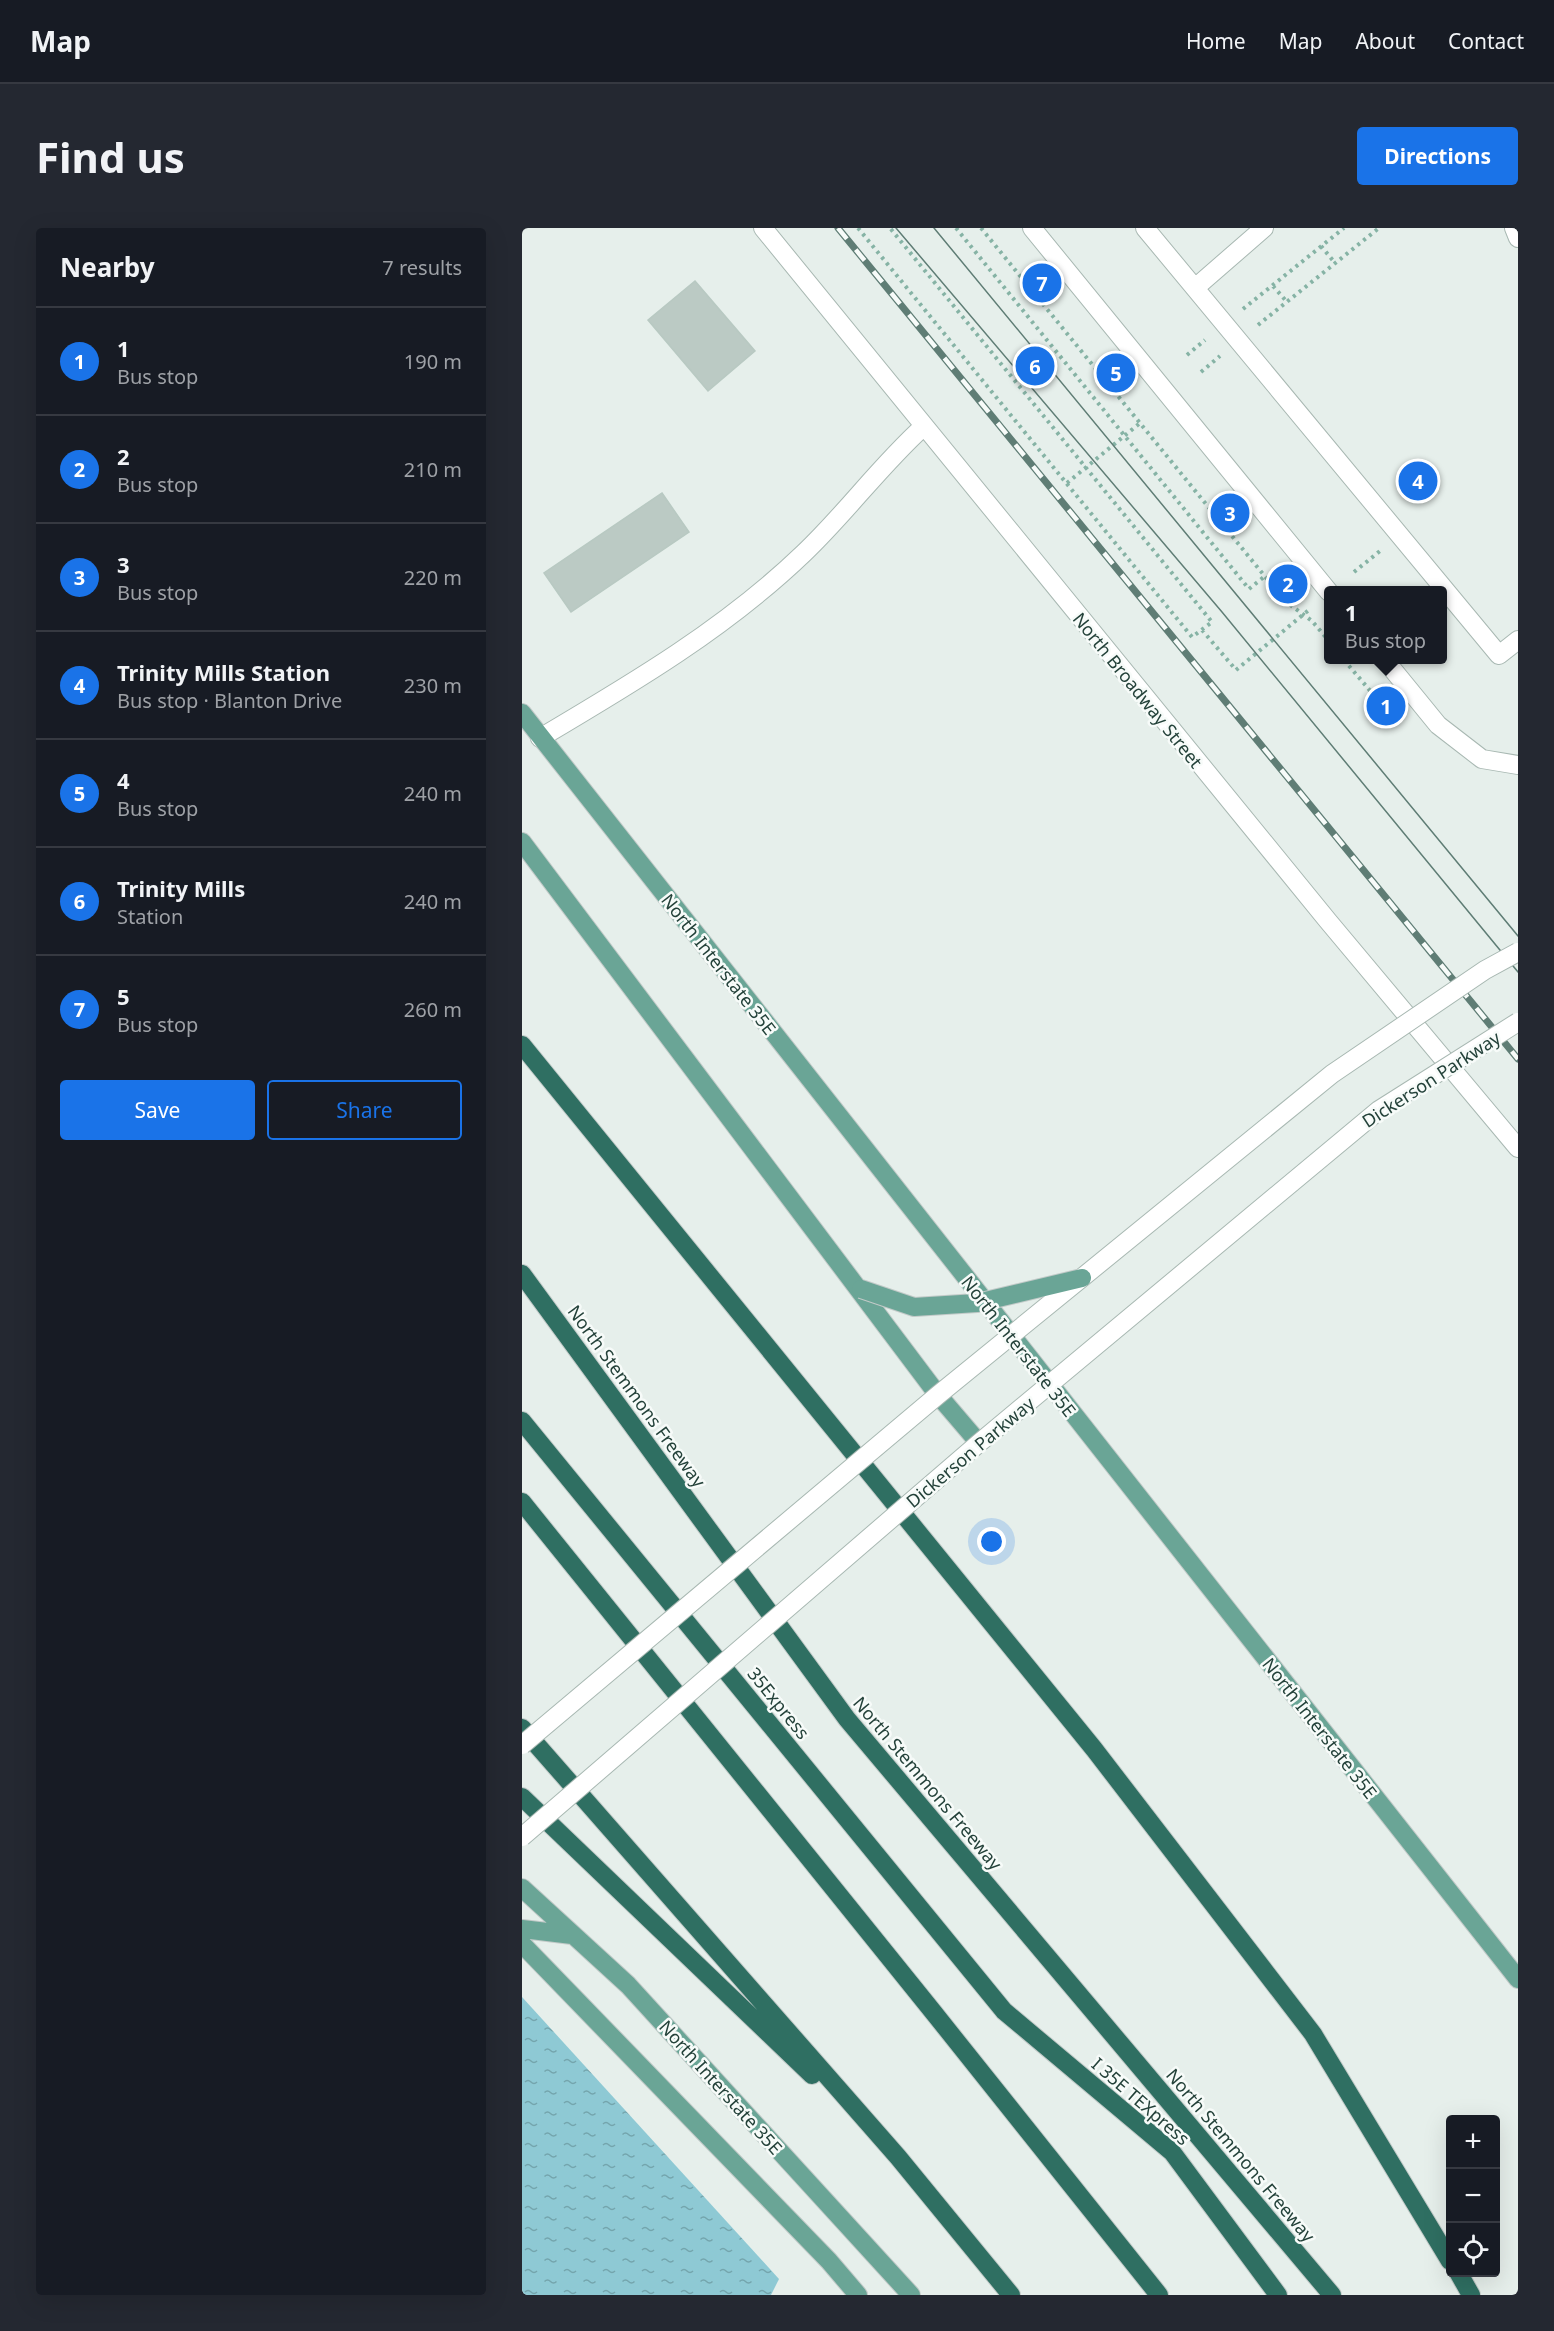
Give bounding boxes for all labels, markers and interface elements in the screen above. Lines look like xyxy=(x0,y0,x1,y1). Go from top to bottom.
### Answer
text: Map xyxy=(30,22,91,60)
text: Home xyxy=(1186,27,1246,55)
text: Map xyxy=(1279,27,1322,55)
text: About xyxy=(1355,27,1415,55)
text: Contact xyxy=(1448,27,1524,55)
button: Directions xyxy=(1357,127,1518,185)
text: Find us xyxy=(36,128,185,185)
text: Nearby xyxy=(60,249,155,285)
text: 7 results xyxy=(382,254,462,281)
pin: 7 xyxy=(1022,260,1062,306)
text: 1 xyxy=(117,333,130,363)
pin: 6 xyxy=(1016,344,1054,388)
text: 1 xyxy=(74,348,85,375)
text: 190 m xyxy=(404,348,462,375)
pin: 5 xyxy=(1096,350,1136,396)
text: Bus stop xyxy=(117,363,198,390)
text: 2 xyxy=(117,441,130,471)
text: 2 xyxy=(74,456,85,483)
text: 210 m xyxy=(404,456,462,483)
pin: 4 xyxy=(1398,458,1438,504)
text: Bus stop xyxy=(117,471,198,498)
pin: 3 xyxy=(1210,490,1250,536)
text: 3 xyxy=(117,549,130,579)
pin: 2 xyxy=(1268,562,1308,606)
text: 3 xyxy=(74,564,85,591)
text: 220 m xyxy=(404,564,462,591)
text: Bus stop xyxy=(117,579,198,606)
popup xyxy=(1324,586,1447,664)
text: 1 xyxy=(1345,597,1357,627)
street label: North Broadway Street xyxy=(1068,607,1209,773)
text: Bus stop xyxy=(1345,627,1426,654)
text: Trinity Mills Station xyxy=(117,657,330,687)
text: 4 xyxy=(74,672,85,699)
text: 230 m xyxy=(404,672,462,699)
pin: 1 xyxy=(1366,684,1406,728)
text: Bus stop · Blanton Drive xyxy=(117,687,342,714)
text: 4 xyxy=(117,765,130,795)
text: 5 xyxy=(74,780,85,807)
text: 240 m xyxy=(404,780,462,807)
text: Bus stop xyxy=(117,795,198,822)
text: Trinity Mills xyxy=(117,873,245,903)
text: 6 xyxy=(74,888,85,915)
text: 240 m xyxy=(404,888,462,915)
street label: North Interstate 35E xyxy=(656,889,782,1039)
text: Station xyxy=(117,903,183,930)
text: 5 xyxy=(117,981,130,1011)
text: 7 xyxy=(74,996,85,1023)
text: 260 m xyxy=(404,996,462,1023)
text: Bus stop xyxy=(117,1011,198,1038)
street label: Dickerson Parkway xyxy=(1357,1025,1505,1133)
button: Save xyxy=(60,1080,255,1140)
button: Share xyxy=(267,1080,462,1140)
street label: North Interstate 35E xyxy=(956,1271,1082,1421)
street label: North Stemmons Freeway xyxy=(563,1300,712,1493)
street label: Dickerson Parkway xyxy=(901,1391,1040,1513)
your location xyxy=(977,1527,1006,1556)
street label: North Interstate 35E xyxy=(1257,1653,1383,1803)
street label: 35Express xyxy=(743,1662,815,1744)
street label: North Stemmons Freeway xyxy=(848,1691,1008,1875)
street label: North Interstate 35E xyxy=(654,2015,788,2159)
street label: I 35E TEXpress xyxy=(1087,2052,1195,2150)
street label: North Stemmons Freeway xyxy=(1161,2063,1321,2247)
map controls xyxy=(1446,2115,1500,2277)
button: + xyxy=(1446,2115,1500,2169)
button: − xyxy=(1446,2169,1500,2223)
button: locate xyxy=(1446,2223,1500,2277)

